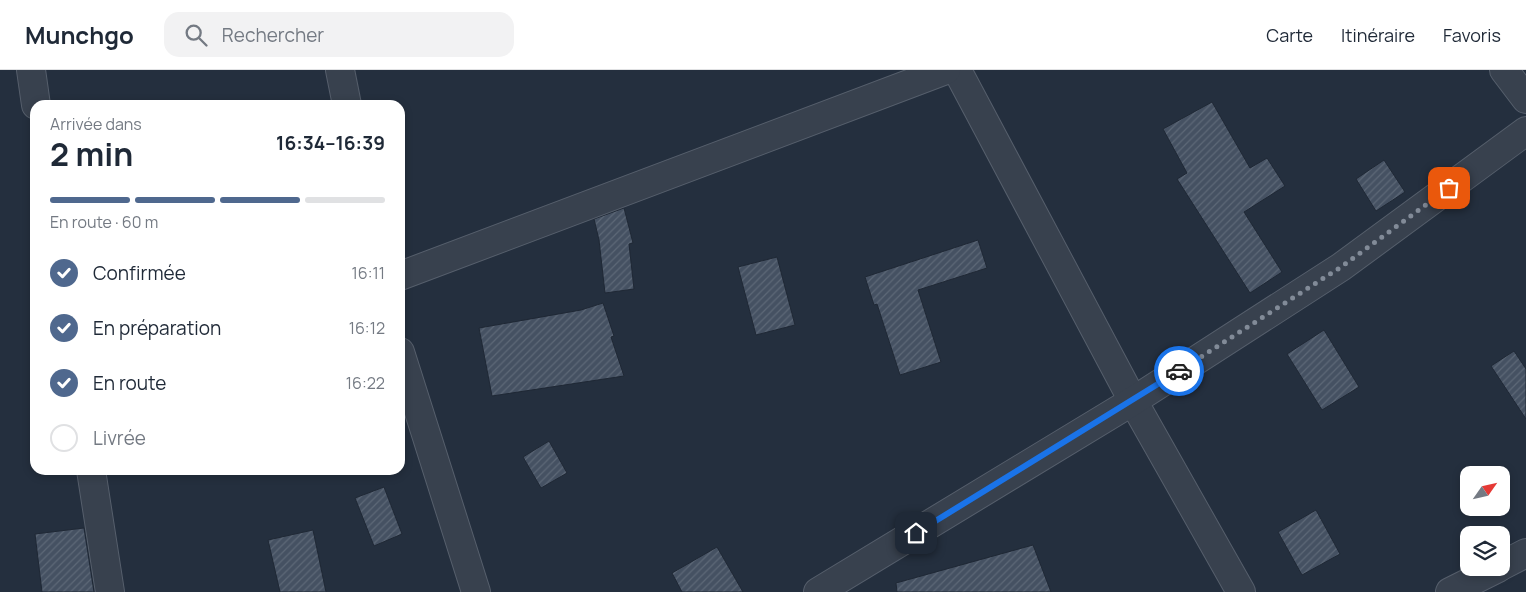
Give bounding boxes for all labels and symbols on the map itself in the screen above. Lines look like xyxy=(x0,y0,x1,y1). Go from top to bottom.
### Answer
pin xyxy=(1428,167,1470,209)
courier xyxy=(1154,346,1204,396)
north arrow xyxy=(1460,466,1510,516)
pin xyxy=(895,512,937,554)

